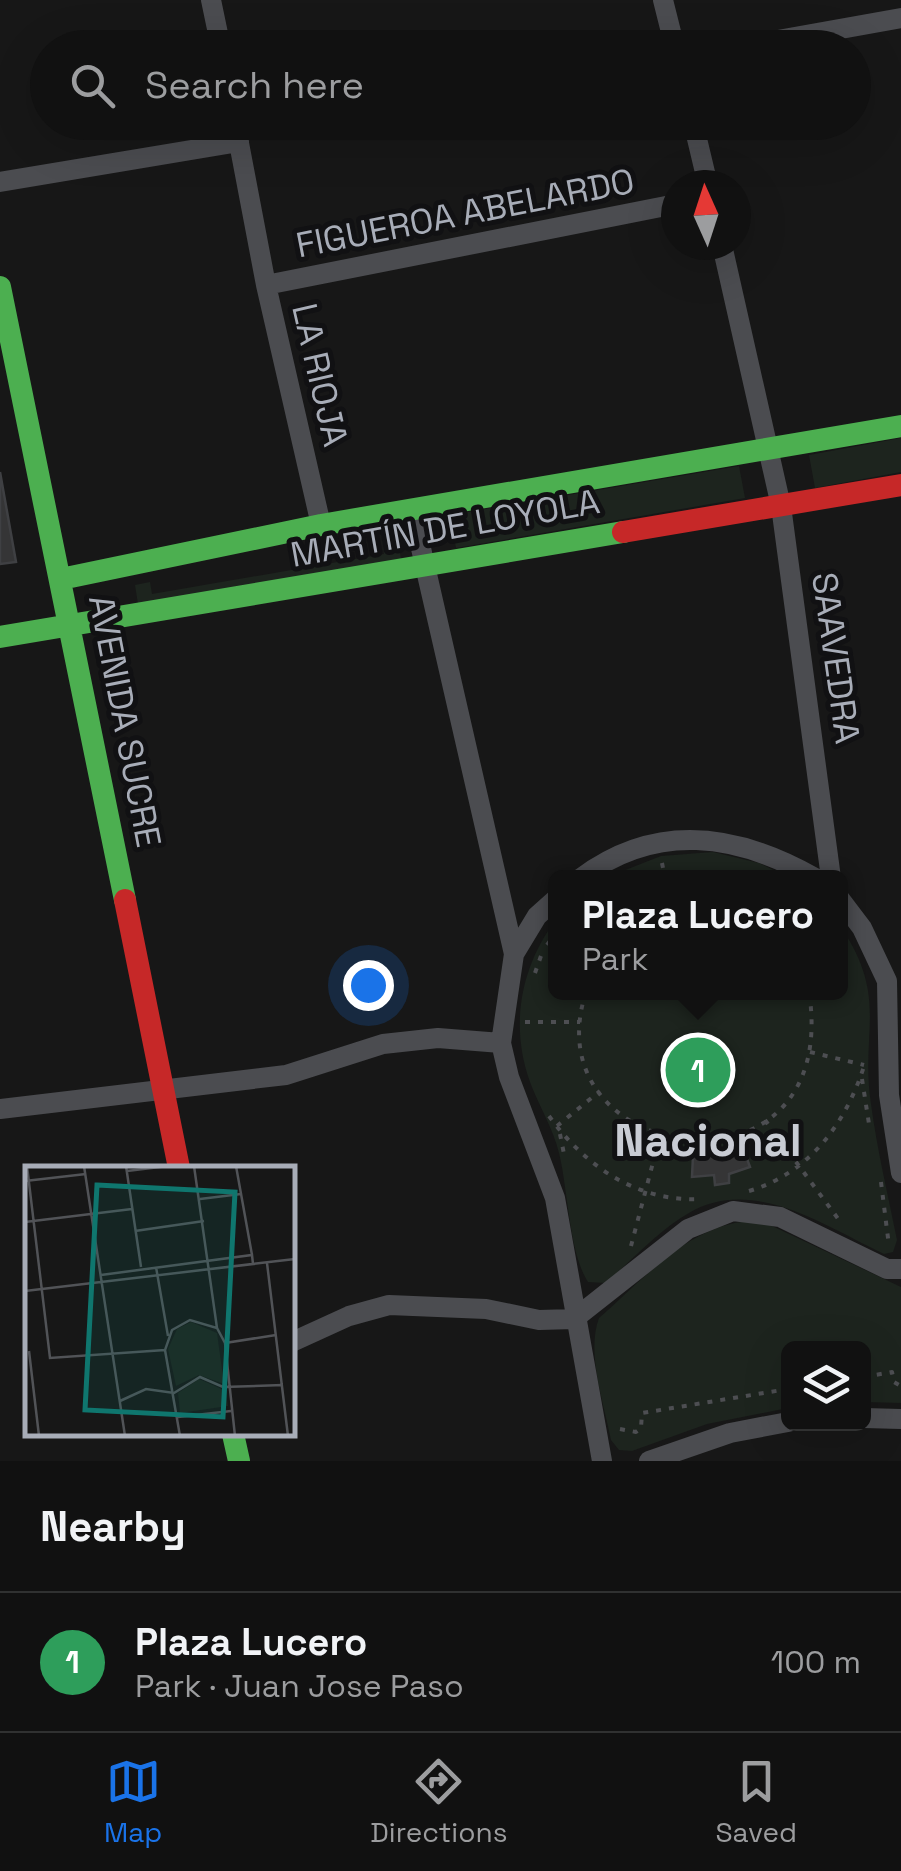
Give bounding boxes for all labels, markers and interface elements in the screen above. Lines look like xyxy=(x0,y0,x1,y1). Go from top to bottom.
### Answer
search box xyxy=(30,30,871,140)
icon: search xyxy=(65,58,120,113)
text: Search here xyxy=(145,61,364,109)
street label: FIGUEROA ABELARDO xyxy=(292,159,638,267)
north arrow xyxy=(661,170,751,260)
street label: LA RIOJA xyxy=(282,299,358,451)
street label: MARTÍN DE LOYOLA xyxy=(287,479,603,577)
street label: SAAVEDRA xyxy=(802,570,870,746)
street label: AVENIDA SUCRE xyxy=(79,591,171,851)
popup xyxy=(548,870,848,1000)
text: Plaza Lucero xyxy=(582,891,814,939)
text: Park xyxy=(582,939,648,979)
your location xyxy=(343,960,394,1011)
pin: 1 xyxy=(666,1032,730,1108)
district label: Nacional xyxy=(614,1112,802,1169)
inset map xyxy=(25,1166,295,1436)
map controls xyxy=(781,1341,871,1431)
button: layers xyxy=(781,1341,871,1431)
text: Nearby xyxy=(40,1500,186,1553)
text: Plaza Lucero xyxy=(135,1618,367,1666)
text: 1 xyxy=(65,1642,80,1682)
text: 100 m xyxy=(771,1642,861,1682)
text: Park · Juan Jose Paso xyxy=(135,1666,464,1706)
tab: Map xyxy=(104,1754,162,1850)
tab: Directions xyxy=(370,1754,507,1850)
tab: Saved xyxy=(715,1754,797,1850)

